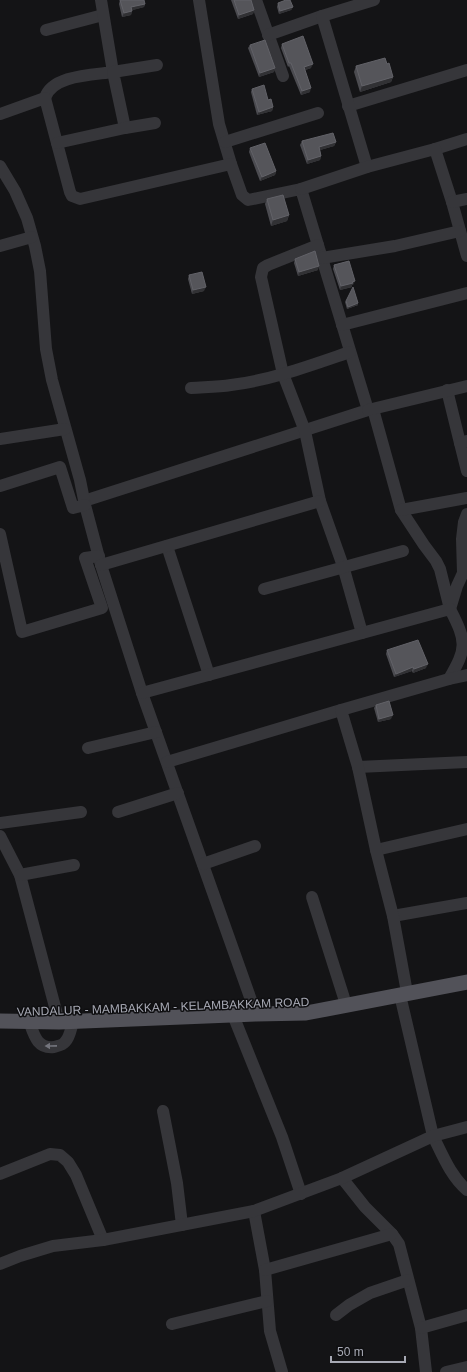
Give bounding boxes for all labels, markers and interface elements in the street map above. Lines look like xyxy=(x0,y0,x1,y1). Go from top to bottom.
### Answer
street label: VANDALUR - MAMBAKKAM - KELAMBAKKAM ROAD xyxy=(17,995,310,1019)
one-way arrow xyxy=(44,1043,57,1049)
scale bar xyxy=(331,1338,405,1364)
text: 50 m xyxy=(337,1345,364,1359)

